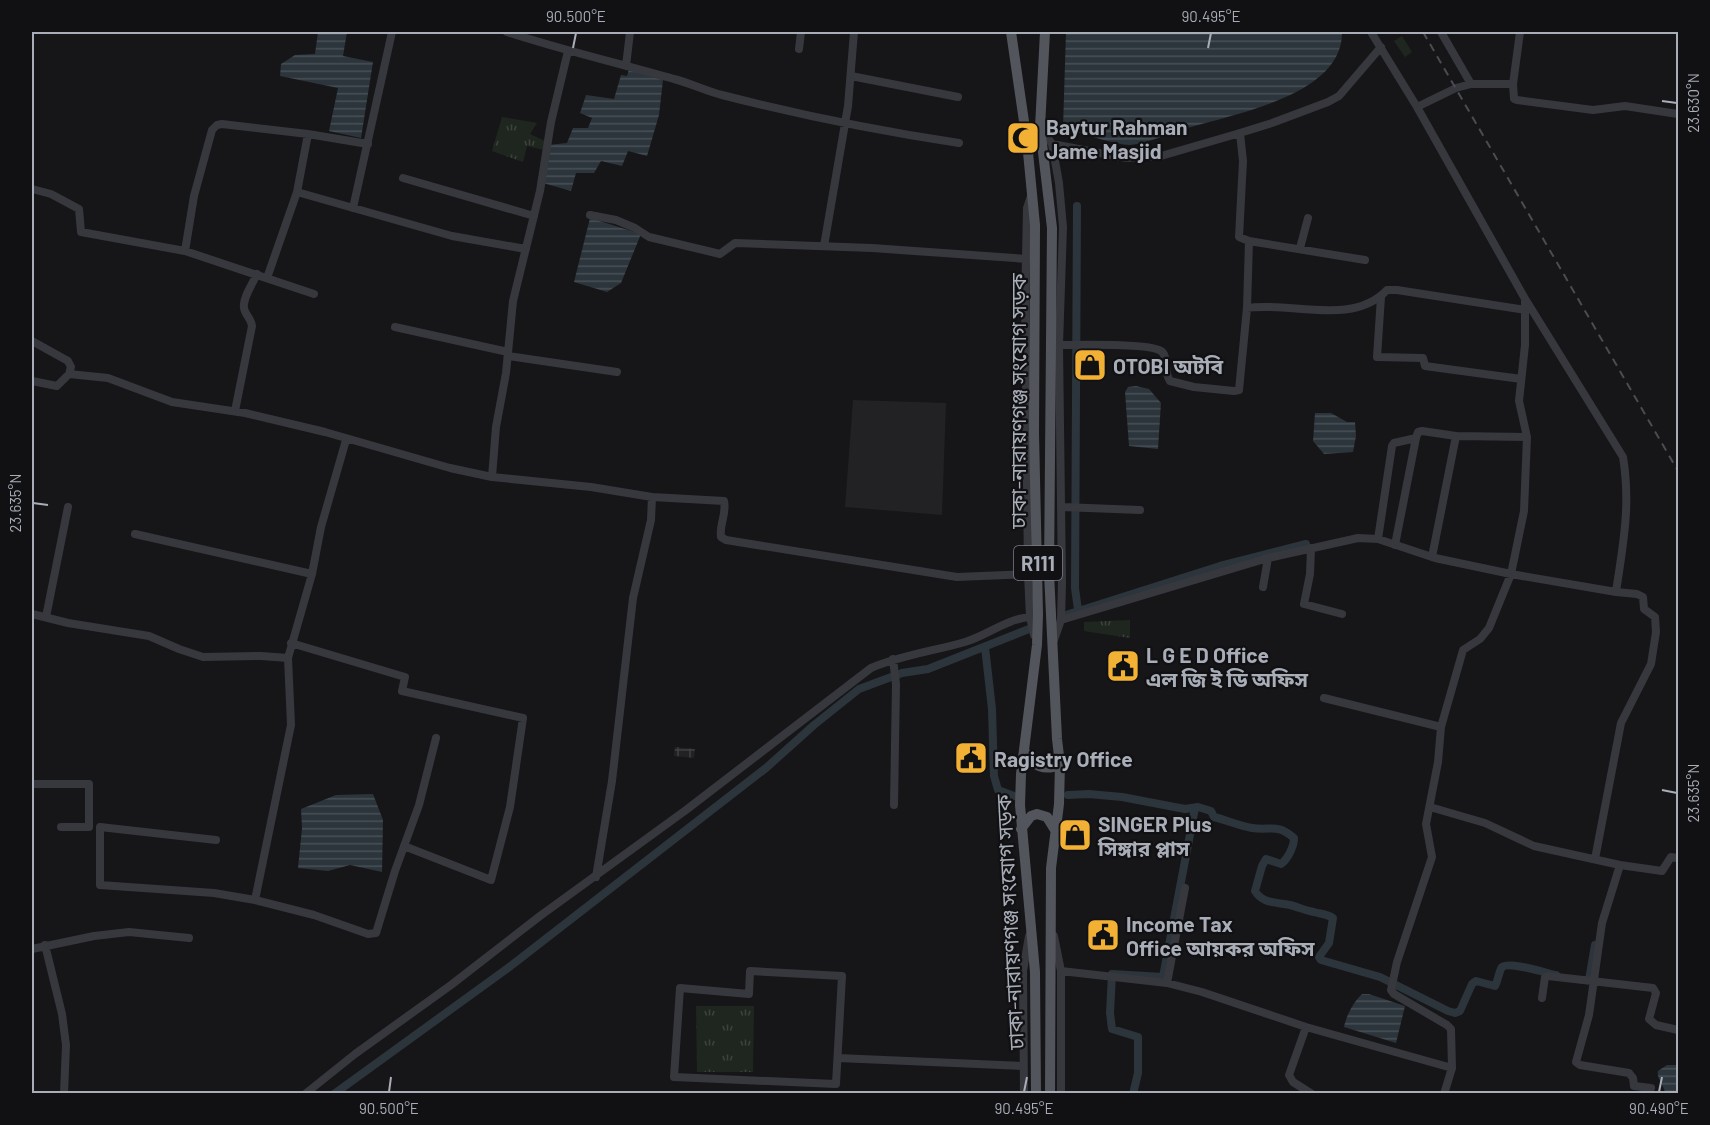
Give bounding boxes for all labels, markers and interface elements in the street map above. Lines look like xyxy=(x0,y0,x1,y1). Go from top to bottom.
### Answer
text: 90.500°E xyxy=(546,7,606,25)
text: 90.495°E xyxy=(1181,7,1241,25)
text: 23.630°N xyxy=(1684,73,1702,133)
place label: Baytur Rahman Jame Masjid xyxy=(1046,114,1188,163)
mosque icon: Baytur Rahman Jame Masjid xyxy=(1005,120,1041,156)
street label: ঢাকা-নারায়ণগঞ্জ সংযোগ সড়ক xyxy=(1005,272,1030,530)
shop icon: OTOBI অটবি xyxy=(1072,347,1108,383)
place label: OTOBI অটবি xyxy=(1113,353,1223,378)
text: 23.635°N xyxy=(6,474,24,532)
road number: R111 xyxy=(1014,546,1062,580)
place label: L G E D Office এল জি ই ডি অফিস xyxy=(1146,642,1308,691)
public building icon: L G E D Office এল জি ই ডি অফিস xyxy=(1105,648,1141,684)
public building icon: Ragistry Office xyxy=(953,740,989,776)
place label: Ragistry Office xyxy=(994,746,1133,771)
text: 23.635°N xyxy=(1684,764,1702,822)
street label: ঢাকা-নারায়ণগঞ্জ সংযোগ সড়ক xyxy=(990,793,1028,1051)
place label: SINGER Plus সিঙ্গার প্লাস xyxy=(1097,811,1212,860)
shop icon: SINGER Plus সিঙ্গার প্লাস xyxy=(1057,817,1093,853)
place label: Income Tax Office আয়কর অফিস xyxy=(1126,911,1315,960)
public building icon: Income Tax Office আয়কর অফিস xyxy=(1085,917,1121,953)
text: 90.500°E xyxy=(359,1099,419,1117)
text: 90.495°E xyxy=(994,1099,1054,1117)
text: 90.490°E xyxy=(1629,1099,1689,1117)

